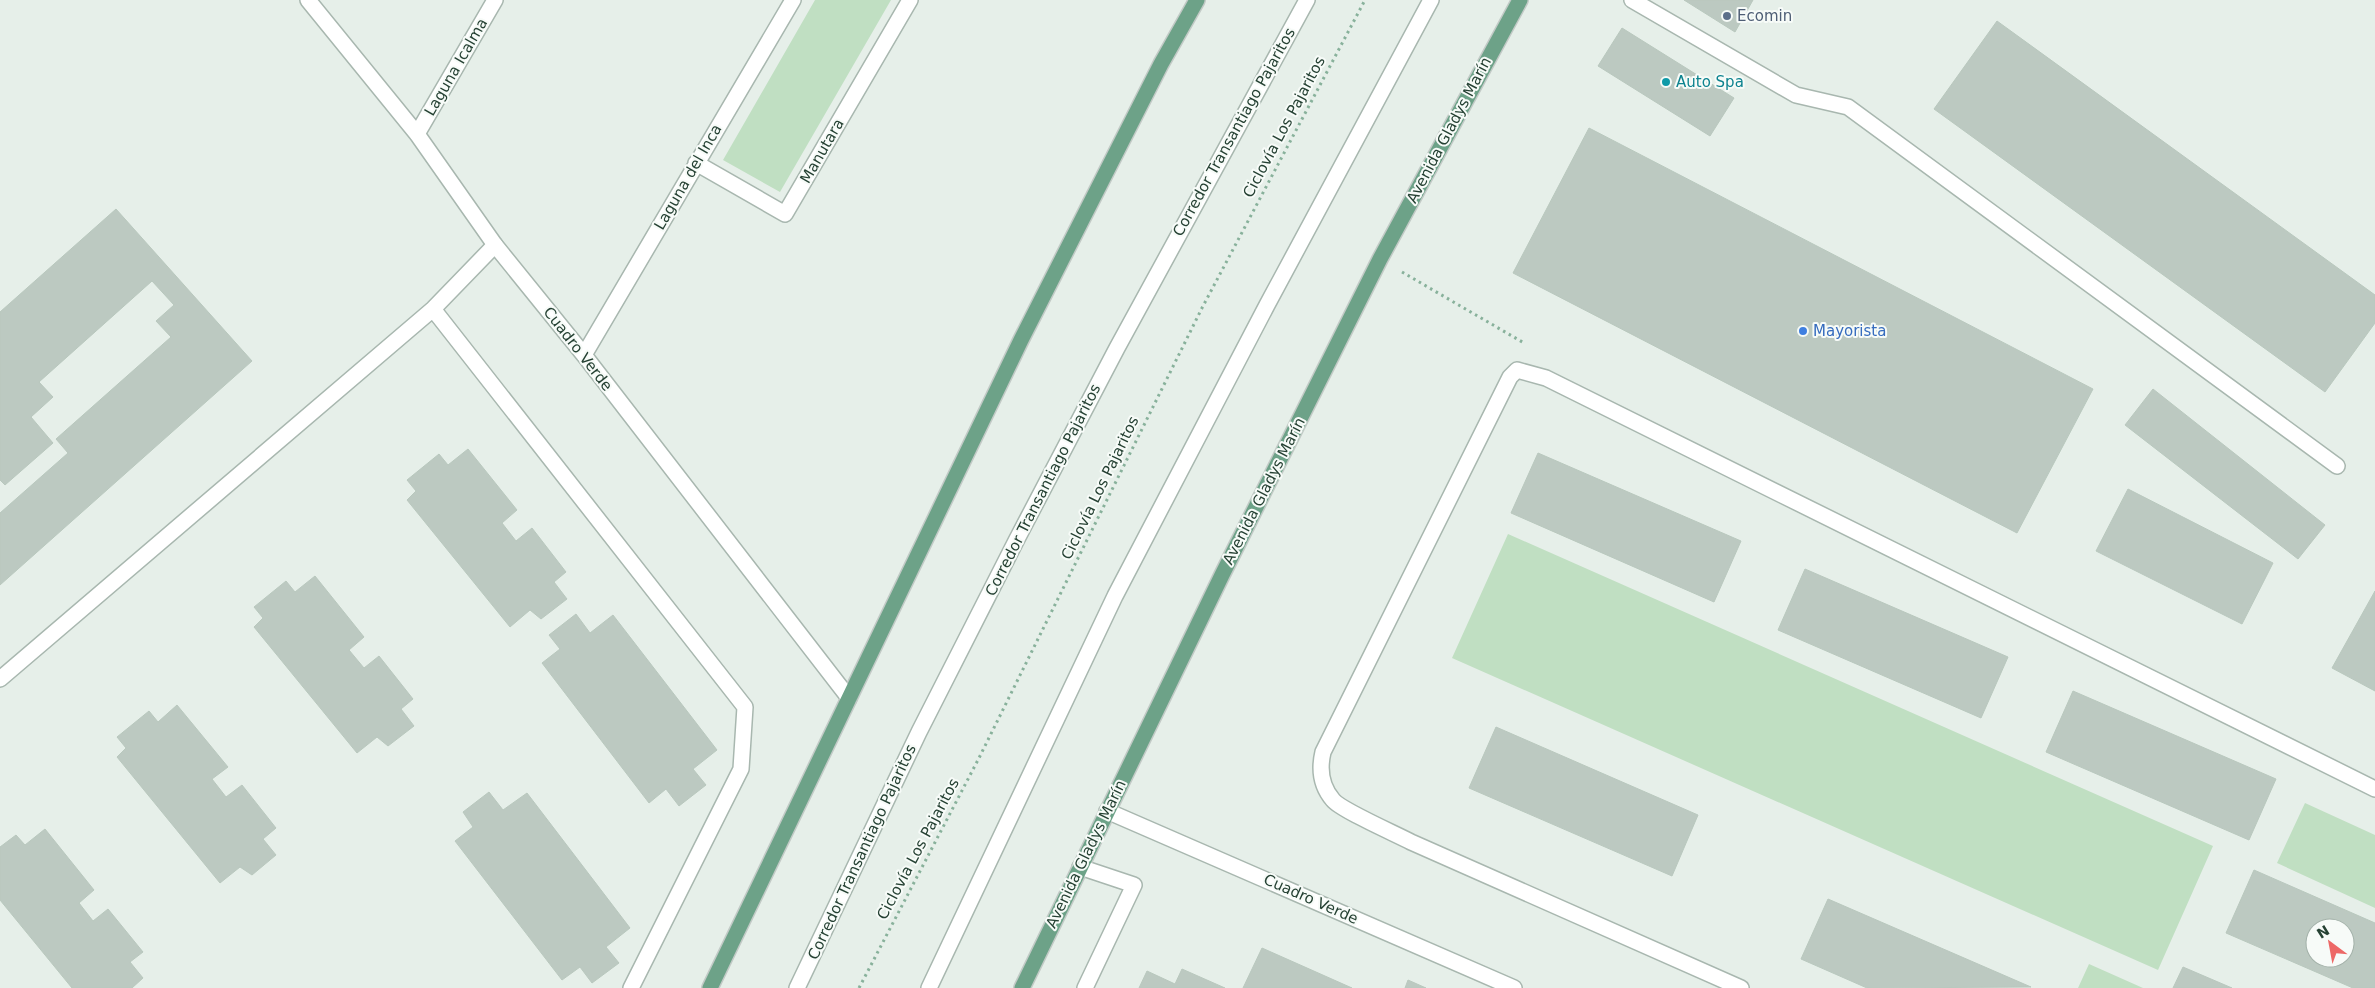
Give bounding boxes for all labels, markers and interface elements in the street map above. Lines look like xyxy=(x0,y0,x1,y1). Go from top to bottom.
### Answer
place label: Ecomin xyxy=(1737,7,1792,25)
marker: Ecomin xyxy=(1721,10,1733,22)
street label: Laguna Icalma xyxy=(421,15,491,119)
street label: Corredor Transantiago Pajaritos xyxy=(1169,25,1299,239)
street label: Ciclovía Los Pajaritos xyxy=(1239,53,1329,201)
street label: Avenida Gladys Marín xyxy=(1403,54,1495,206)
place label: Auto Spa xyxy=(1676,73,1744,91)
marker: Auto Spa xyxy=(1660,76,1672,88)
street label: Manutara xyxy=(796,115,848,187)
street label: Laguna del Inca xyxy=(650,121,726,233)
street label: Cuadro Verde xyxy=(540,303,616,395)
place label: Mayorista xyxy=(1813,322,1886,340)
marker: Mayorista xyxy=(1797,325,1809,337)
street label: Corredor Transantiago Pajaritos xyxy=(982,381,1105,599)
street label: Ciclovía Los Pajaritos xyxy=(1057,413,1143,563)
street label: Avenida Gladys Marín xyxy=(1219,414,1309,568)
street label: Corredor Transantiago Pajaritos xyxy=(804,741,920,962)
street label: Ciclovía Los Pajaritos xyxy=(873,775,963,923)
street label: Avenida Gladys Marín xyxy=(1042,777,1130,931)
street label: Cuadro Verde xyxy=(1261,870,1361,928)
north arrow xyxy=(2305,918,2355,968)
text: N xyxy=(2314,922,2332,942)

